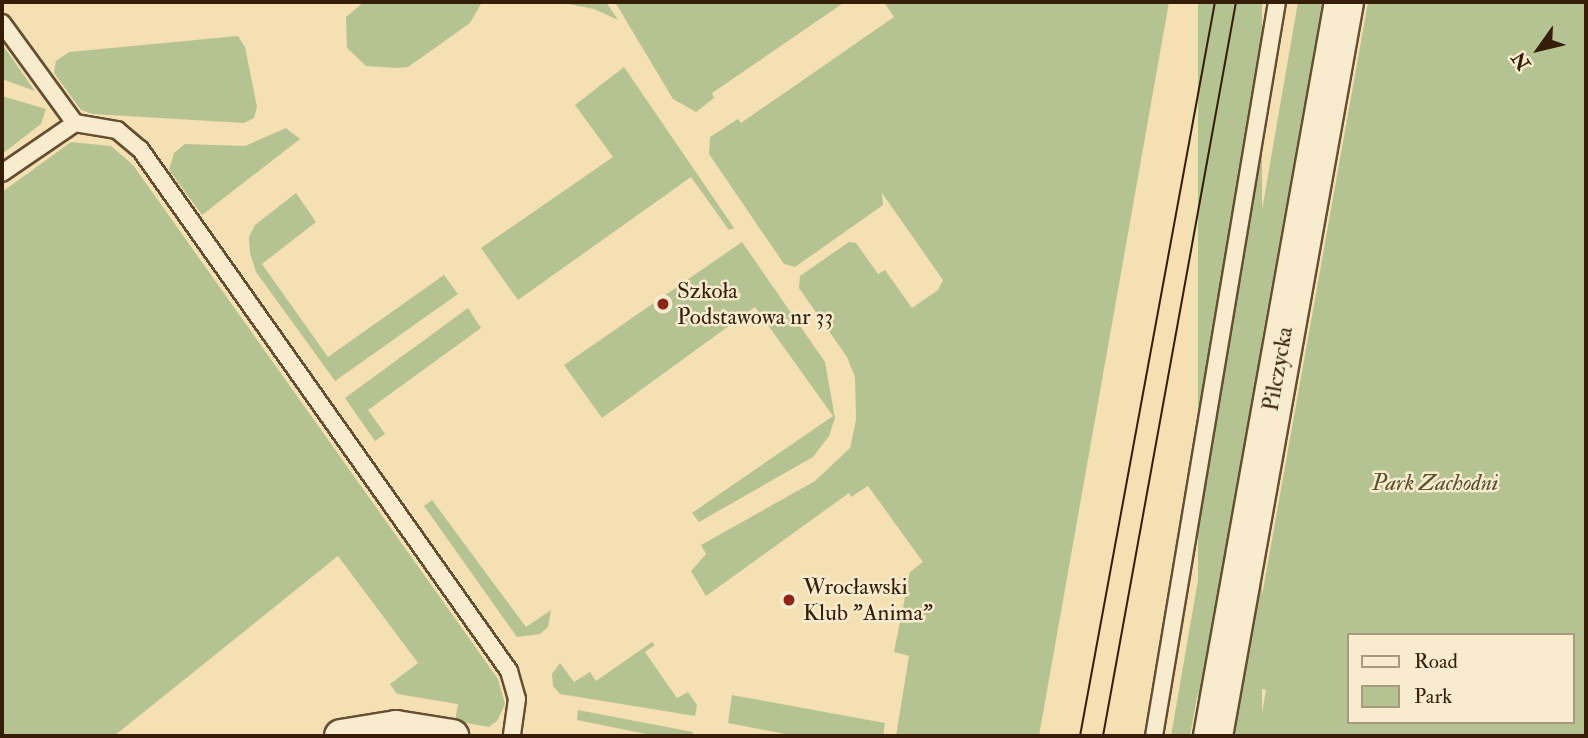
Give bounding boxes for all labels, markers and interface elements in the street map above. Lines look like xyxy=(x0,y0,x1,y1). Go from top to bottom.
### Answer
north arrow xyxy=(1504,14,1574,84)
text: N xyxy=(1507,47,1536,75)
place label: Szkoła Podstawowa nr 33 xyxy=(677,277,833,331)
marker: Szkoła Podstawowa nr 33 xyxy=(655,296,671,312)
street label: Pilczycka xyxy=(1257,325,1299,413)
park label: Park Zachodni xyxy=(1372,469,1498,497)
place label: Wrocławski Klub "Anima" xyxy=(803,573,933,627)
marker: Wrocławski Klub "Anima" xyxy=(781,592,797,608)
legend xyxy=(1346,633,1574,724)
text: Road xyxy=(1414,648,1458,675)
text: Park xyxy=(1414,683,1452,710)

